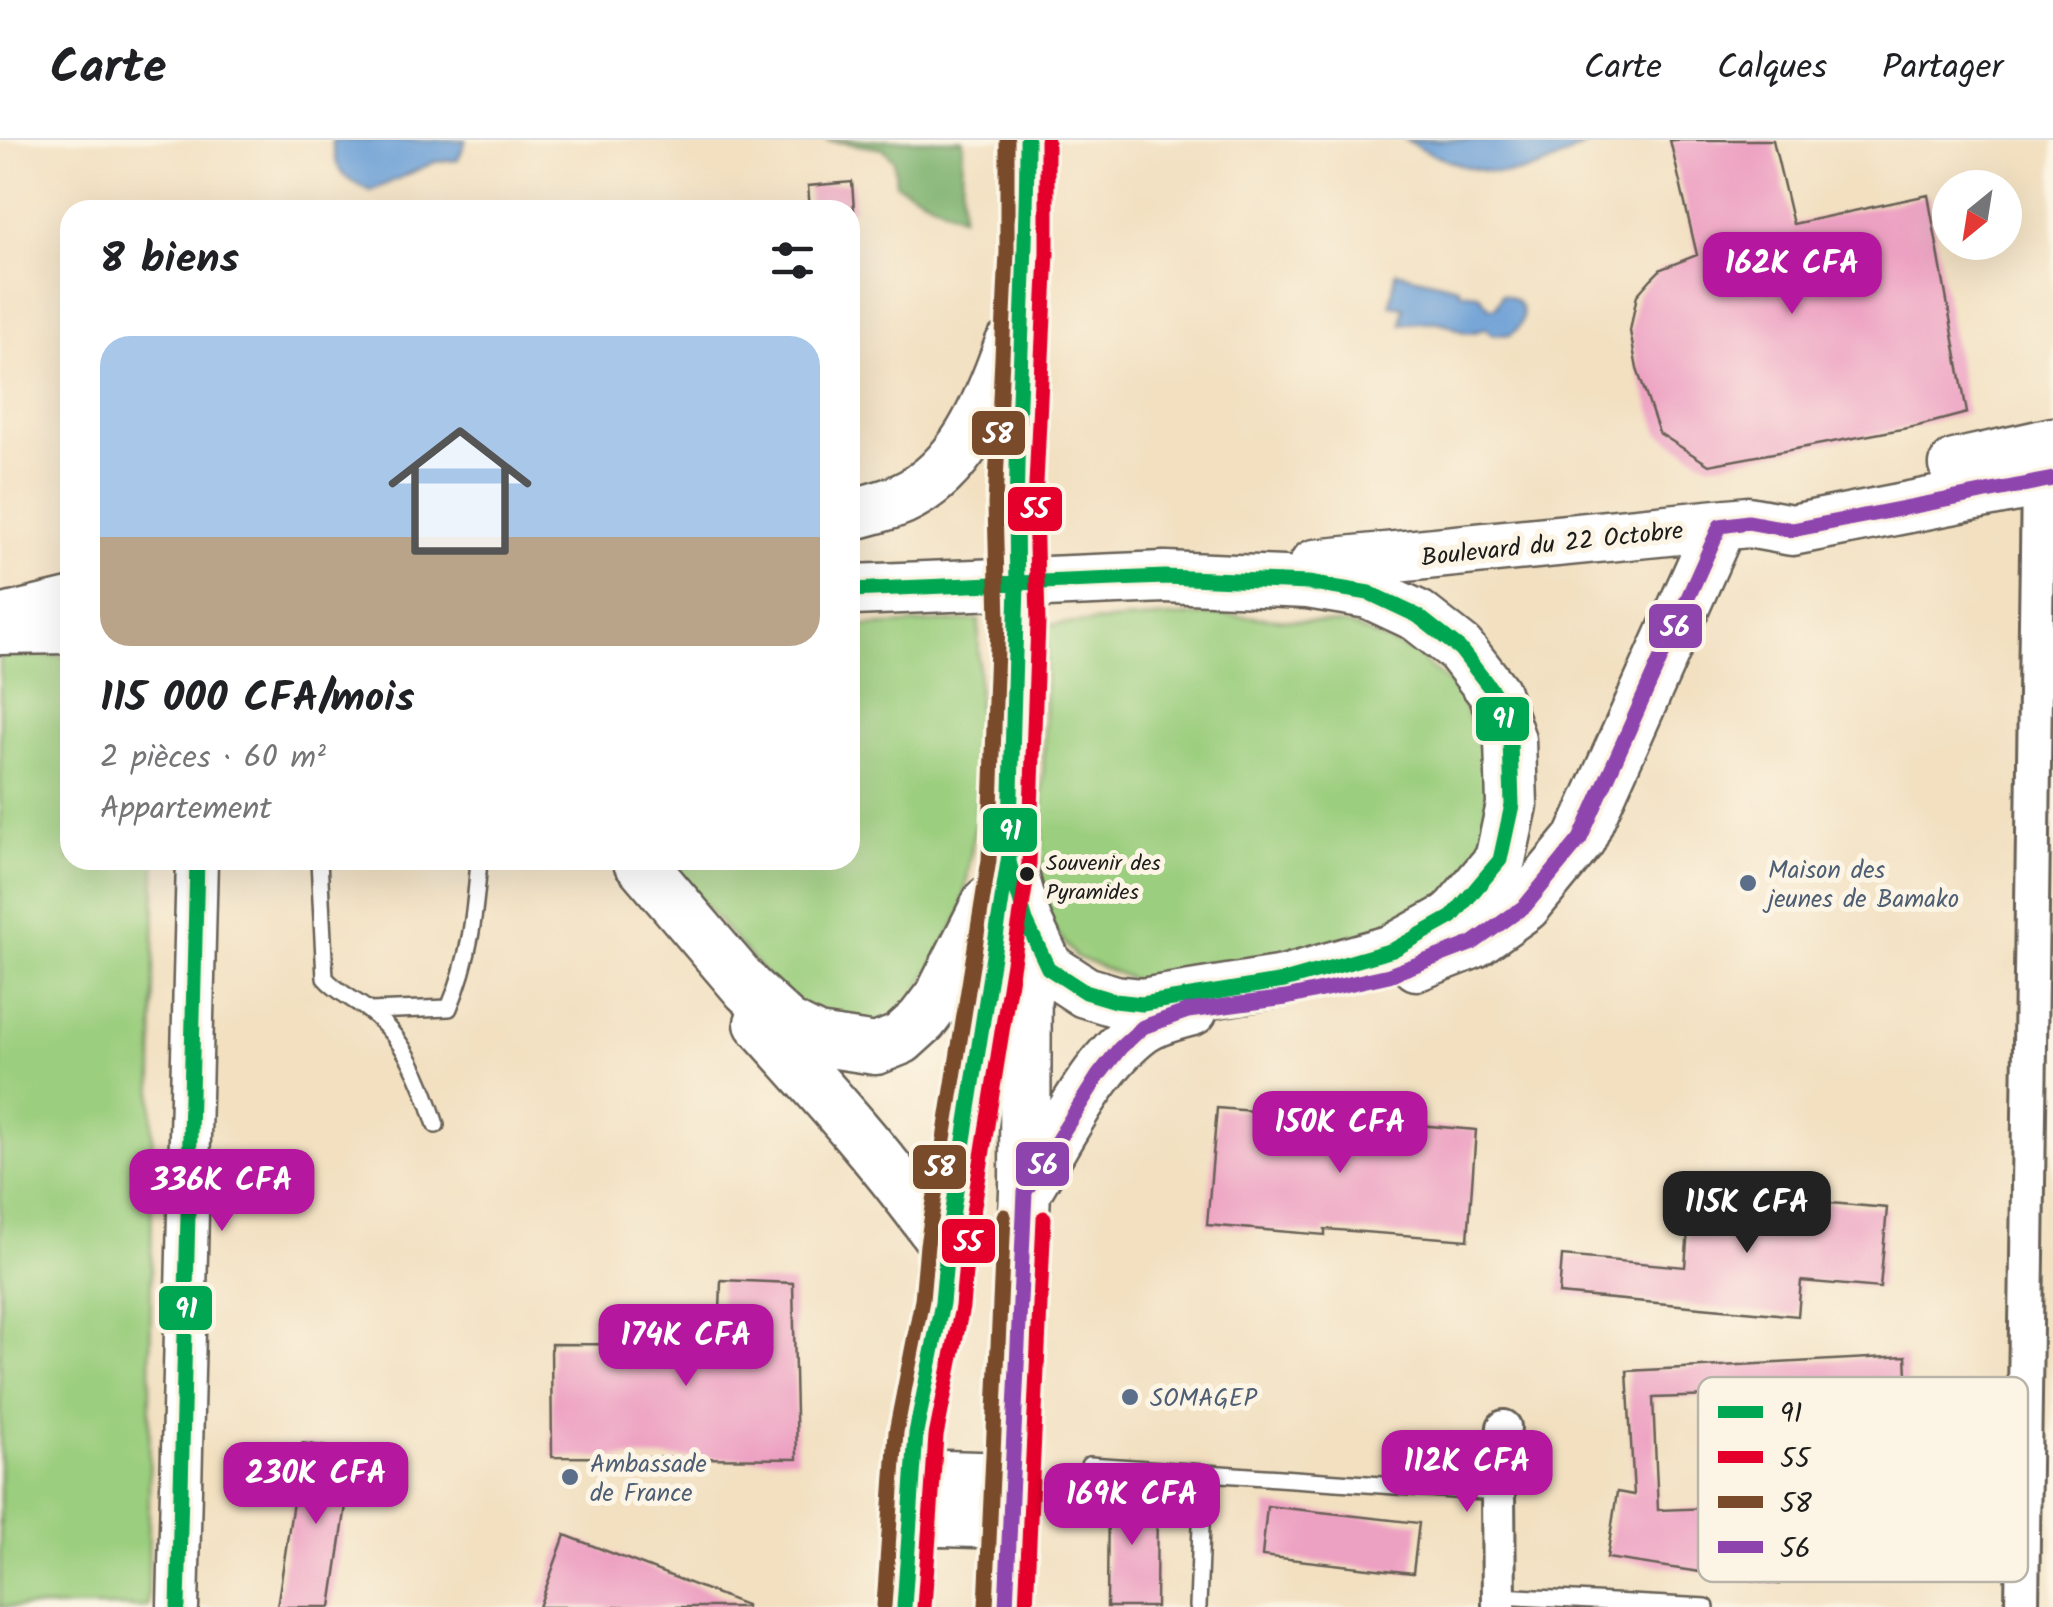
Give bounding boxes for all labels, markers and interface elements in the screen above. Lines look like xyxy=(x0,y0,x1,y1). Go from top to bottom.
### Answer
text: Carte xyxy=(50,31,167,107)
text: Carte xyxy=(1584,41,1662,97)
text: Calques xyxy=(1717,41,1827,97)
text: Partager xyxy=(1882,41,2003,97)
north arrow xyxy=(1932,170,2022,260)
map controls xyxy=(1932,170,2022,260)
text: 8 biens xyxy=(100,227,239,294)
pin: 162K CFA xyxy=(1689,232,1895,317)
icon: filters xyxy=(765,233,820,288)
text: 162K CFA xyxy=(1725,239,1859,290)
icon: home xyxy=(370,401,550,581)
line badge: 58 xyxy=(970,409,1027,457)
text: 58 xyxy=(982,413,1014,458)
line badge: 55 xyxy=(1006,485,1064,533)
text: 55 xyxy=(1020,488,1052,533)
street label: Boulevard du 22 Octobre xyxy=(1419,511,1685,579)
line badge: 56 xyxy=(1647,602,1704,650)
text: 56 xyxy=(1659,606,1690,651)
text: 115 000 CFA/mois xyxy=(100,666,415,733)
line badge: 91 xyxy=(1474,695,1531,743)
text: 91 xyxy=(1492,698,1515,743)
text: 2 pièces · 60 m² xyxy=(100,733,326,784)
text: Appartement xyxy=(100,784,272,835)
line badge: 91 xyxy=(981,806,1039,854)
text: 91 xyxy=(999,810,1022,855)
place label: Souvenir des Pyramides xyxy=(1046,847,1161,911)
place label: Maison des jeunes de Bamako xyxy=(1762,851,1959,920)
marker: Souvenir des Pyramides xyxy=(1017,864,1037,884)
marker: Maison des jeunes de Bamako xyxy=(1737,872,1759,894)
pin: 150K CFA xyxy=(1237,1091,1443,1176)
text: 150K CFA xyxy=(1274,1098,1406,1149)
line badge: 56 xyxy=(1014,1140,1071,1188)
line badge: 58 xyxy=(911,1143,968,1191)
text: 56 xyxy=(1027,1144,1058,1189)
text: 58 xyxy=(924,1146,956,1191)
pin: 336K CFA xyxy=(119,1149,325,1234)
text: 336K CFA xyxy=(151,1156,293,1207)
pin: 115K CFA xyxy=(1644,1171,1850,1256)
text: 115K CFA xyxy=(1685,1178,1809,1229)
line badge: 55 xyxy=(940,1217,997,1265)
text: 55 xyxy=(953,1221,985,1266)
line badge: 91 xyxy=(157,1284,214,1332)
text: 91 xyxy=(175,1288,198,1333)
pin: 174K CFA xyxy=(583,1304,789,1389)
text: 174K CFA xyxy=(620,1311,752,1362)
legend xyxy=(1698,1377,2028,1582)
place label: SOMAGEP xyxy=(1150,1379,1257,1419)
marker: SOMAGEP xyxy=(1119,1386,1141,1408)
text: 91 xyxy=(1780,1392,1802,1437)
pin: 112K CFA xyxy=(1364,1430,1570,1515)
text: 112K CFA xyxy=(1404,1437,1530,1488)
text: 55 xyxy=(1780,1437,1812,1482)
pin: 230K CFA xyxy=(213,1442,419,1527)
place label: Ambassade de France xyxy=(590,1445,707,1514)
text: 230K CFA xyxy=(245,1449,387,1500)
pin: 169K CFA xyxy=(1029,1463,1235,1548)
marker: Ambassade de France xyxy=(559,1466,581,1488)
text: 169K CFA xyxy=(1066,1470,1198,1521)
text: 58 xyxy=(1780,1482,1812,1527)
text: 56 xyxy=(1780,1527,1811,1572)

